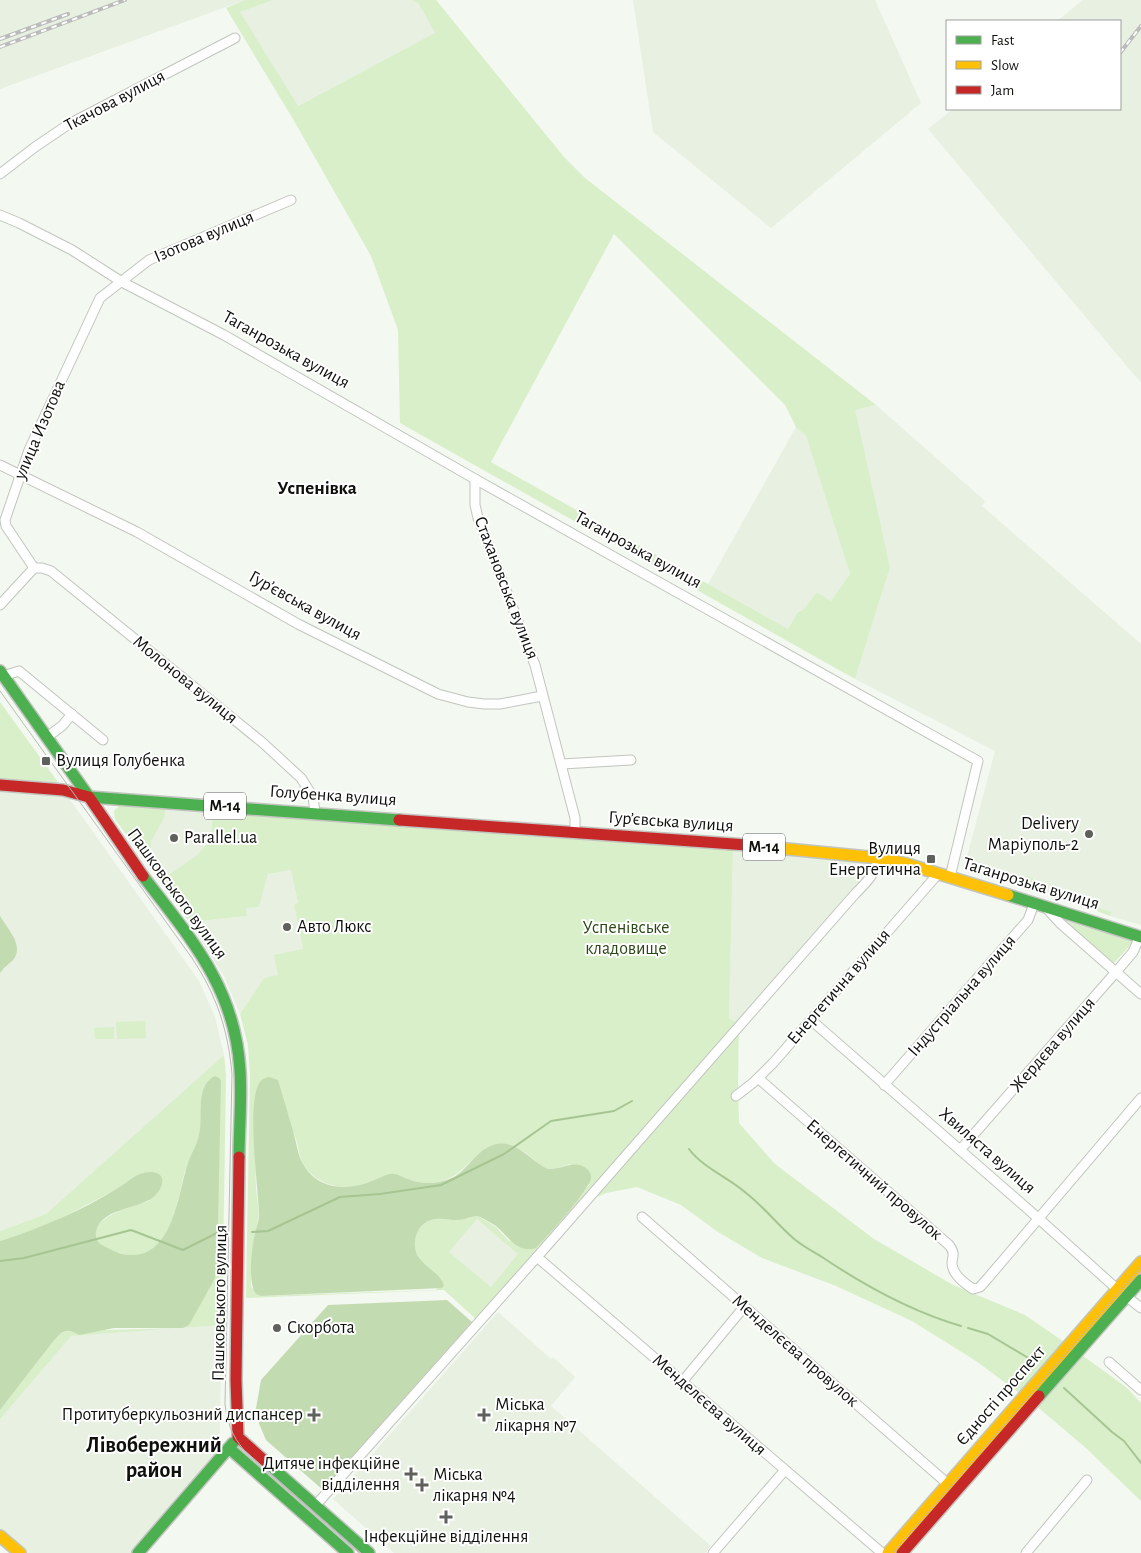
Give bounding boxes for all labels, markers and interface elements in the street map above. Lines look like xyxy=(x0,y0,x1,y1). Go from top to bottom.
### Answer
legend xyxy=(946,20,1121,110)
text: Fast xyxy=(991,33,1015,48)
text: Slow xyxy=(991,58,1019,73)
street label: Ткачова вулиця xyxy=(62,67,168,135)
text: Jam xyxy=(991,83,1014,98)
street label: Ізотова вулиця xyxy=(151,208,257,266)
street label: Таганрозька вулиця xyxy=(220,308,352,392)
street label: улица Изотова xyxy=(11,378,69,483)
district label: Успенівка xyxy=(277,479,357,498)
street label: Таганрозька вулиця xyxy=(572,508,704,592)
street label: Стахановська вулиця xyxy=(470,514,542,662)
street label: Гур’євська вулиця xyxy=(246,568,364,644)
street label: Молонова вулиця xyxy=(129,632,241,728)
place label: Вулиця Голубенка xyxy=(56,751,185,770)
marker: Вулиця Голубенка xyxy=(40,755,52,767)
street label: Голубенка вулиця xyxy=(269,782,397,809)
road number: М-14 xyxy=(204,792,246,819)
street label: Гур’євська вулиця xyxy=(608,809,734,835)
place label: Delivery Марiуполь-2 xyxy=(988,815,1079,854)
street label: Пашковського вулиця xyxy=(124,825,230,963)
marker: Delivery Марiуполь-2 xyxy=(1083,828,1095,840)
place label: Parallel.ua xyxy=(184,829,257,847)
marker: Parallel.ua xyxy=(168,832,180,844)
road number: М-14 xyxy=(743,834,785,860)
place label: Вулиця Енергетична xyxy=(829,840,921,879)
marker: Вулиця Енергетична xyxy=(925,853,937,865)
street label: Таганрозька вулиця xyxy=(961,855,1101,913)
place label: Авто Люкс xyxy=(297,918,371,936)
park label: Успенівське кладовище xyxy=(583,919,669,958)
marker: Авто Люкс xyxy=(281,921,293,933)
street label: Енергетична вулиця xyxy=(784,926,894,1048)
street label: Індустріальна вулиця xyxy=(905,932,1019,1060)
street label: Жердєва вулиця xyxy=(1007,994,1099,1096)
street label: Хвиляста вулиця xyxy=(935,1105,1039,1197)
street label: Енергетичний провулок xyxy=(803,1116,946,1244)
street label: Пашковського вулиця xyxy=(210,1224,230,1382)
street label: Менделєєва провулок xyxy=(728,1291,862,1411)
place label: Скорбота xyxy=(287,1318,355,1337)
marker: Скорбота xyxy=(271,1322,283,1334)
street label: Єдності проспект xyxy=(953,1342,1049,1449)
street label: Менделєєва вулиця xyxy=(649,1351,769,1459)
place label: Міська лікарня №7 xyxy=(495,1396,577,1435)
place label: Протитуберкульозний диспансер xyxy=(61,1405,303,1424)
marker: Протитуберкульозний диспансер xyxy=(307,1408,321,1422)
marker: Міська лікарня №7 xyxy=(477,1408,491,1422)
district label: Лівобережний район xyxy=(86,1434,222,1481)
place label: Дитяче інфекційне відділення xyxy=(263,1455,400,1494)
place label: Міська лікарня №4 xyxy=(433,1466,516,1505)
marker: Дитяче інфекційне відділення xyxy=(404,1467,418,1481)
marker: Міська лікарня №4 xyxy=(415,1478,429,1492)
marker: Інфекційне відділення xyxy=(439,1510,453,1524)
place label: Інфекційне відділення xyxy=(364,1528,528,1546)

